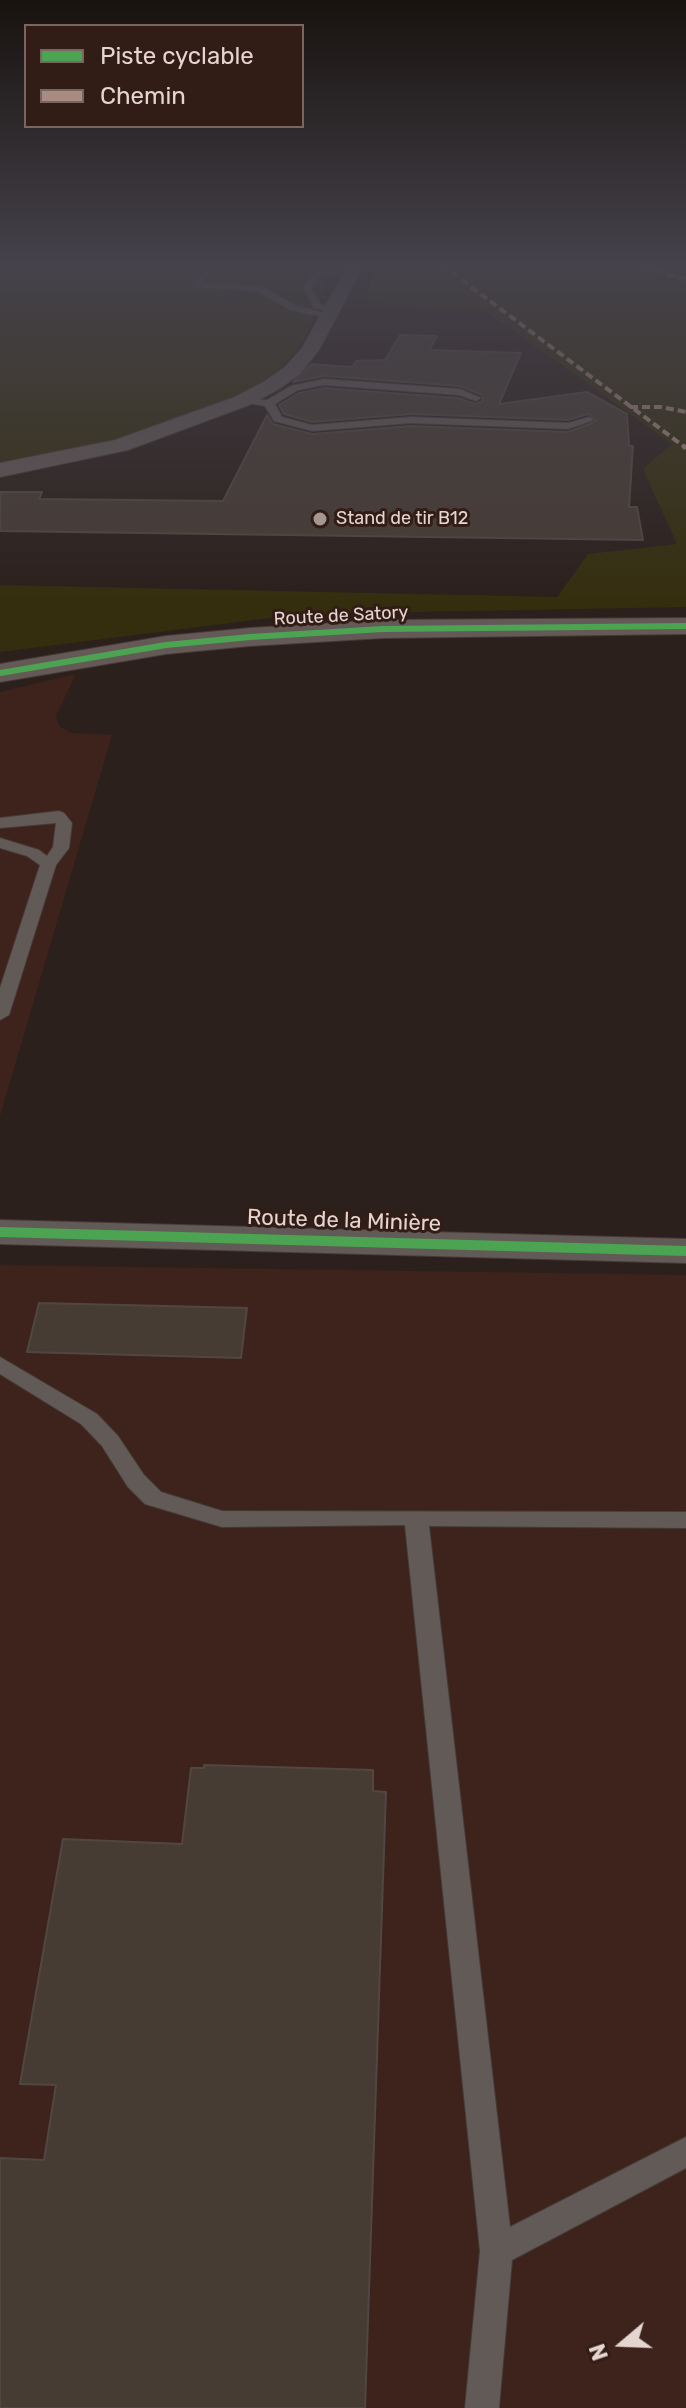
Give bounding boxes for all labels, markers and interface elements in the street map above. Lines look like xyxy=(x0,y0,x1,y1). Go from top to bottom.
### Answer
legend xyxy=(24,24,304,128)
text: Piste cyclable xyxy=(100,42,254,70)
text: Chemin xyxy=(100,82,186,110)
place label: Stand de tir B12 xyxy=(336,508,468,530)
marker: Stand de tir B12 xyxy=(311,510,329,528)
street label: Route de Satory xyxy=(273,602,409,630)
street label: Route de la Minière xyxy=(246,1204,442,1238)
north arrow xyxy=(582,2304,662,2384)
text: N xyxy=(583,2340,614,2364)

